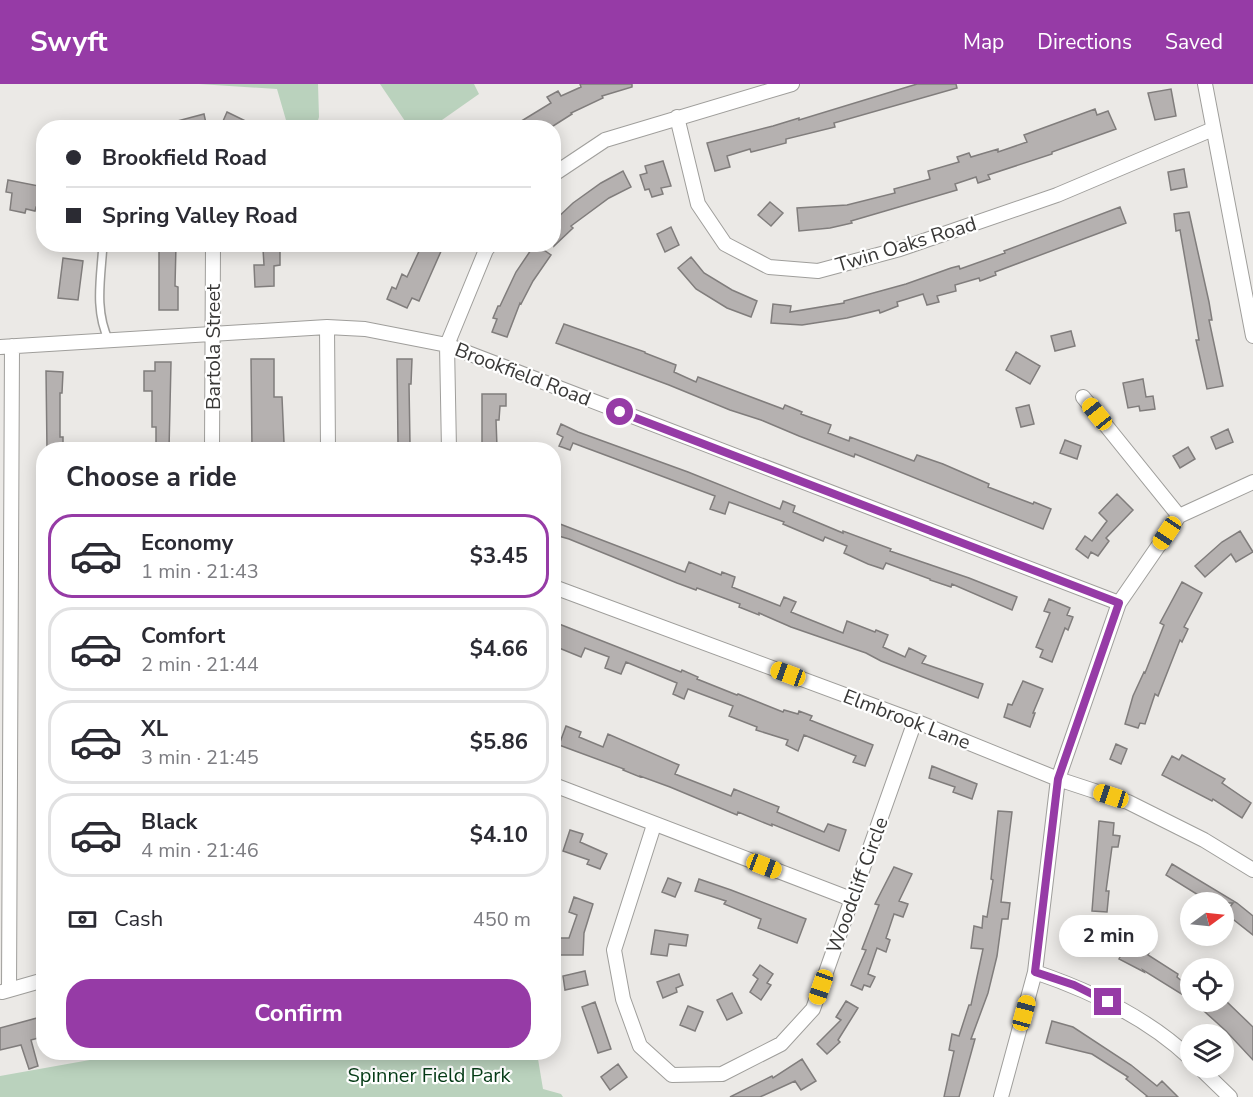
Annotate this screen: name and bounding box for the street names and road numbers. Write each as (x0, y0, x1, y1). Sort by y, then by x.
street label: Twin Oaks Road (833, 210, 980, 279)
street label: Bartola Street (200, 283, 227, 410)
street label: Brookfield Road (451, 336, 595, 413)
street label: Elmbrook Lane (839, 683, 974, 756)
street label: Woodcliff Circle (820, 813, 895, 957)

